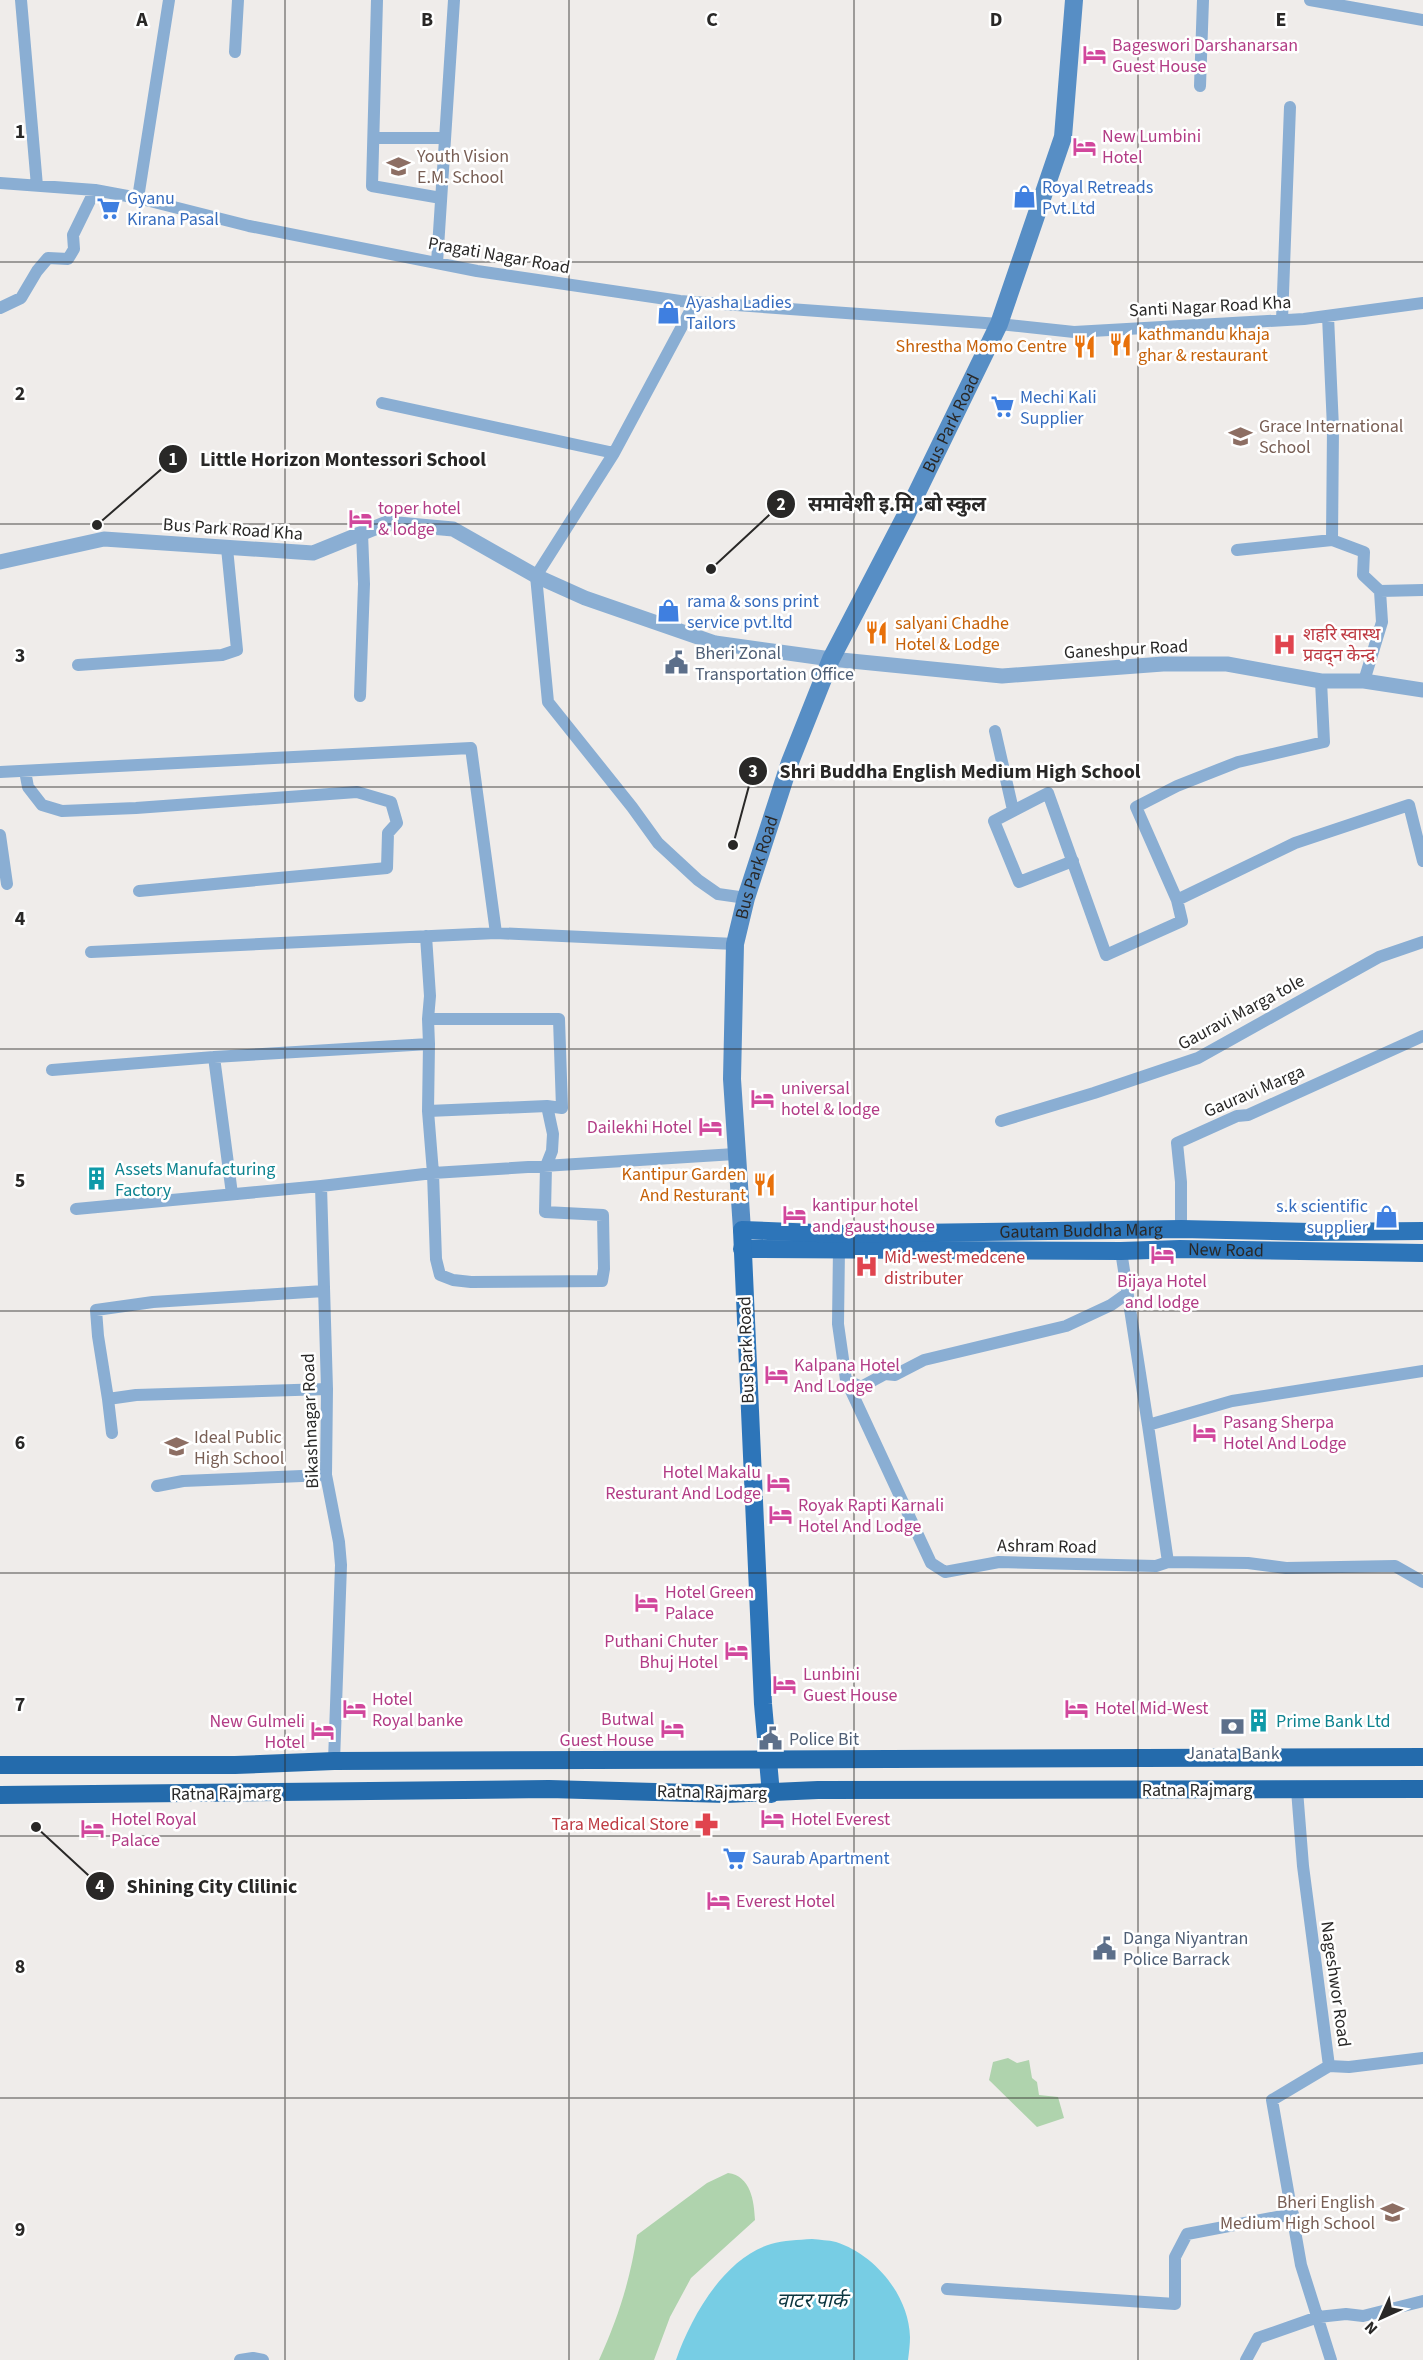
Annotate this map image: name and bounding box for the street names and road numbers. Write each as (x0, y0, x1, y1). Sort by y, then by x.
street label: Pragati Nagar Road (426, 231, 572, 280)
street label: Santi Nagar Road Kha (1128, 290, 1292, 323)
street label: Bus Park Road (916, 370, 986, 477)
street label: Bus Park Road Kha (162, 512, 304, 547)
street label: Ganeshpur Road (1063, 634, 1189, 665)
street label: Bus Park Road (729, 812, 785, 922)
street label: Gauravi Marga tole (1174, 968, 1309, 1056)
street label: Gauravi Marga (1200, 1059, 1308, 1124)
street label: Gautam Buddha Marg (999, 1217, 1163, 1245)
street label: New Road (1188, 1237, 1264, 1263)
street label: Bus Park Road (732, 1296, 761, 1404)
street label: Bikashnagar Road (296, 1353, 325, 1489)
street label: Ashram Road (997, 1533, 1097, 1560)
street label: Ratna Rajmarg (1142, 1778, 1252, 1803)
street label: Ratna Rajmarg (657, 1779, 767, 1806)
street label: Ratna Rajmarg (171, 1780, 281, 1807)
street label: Nageshwor Road (1314, 1919, 1357, 2049)

